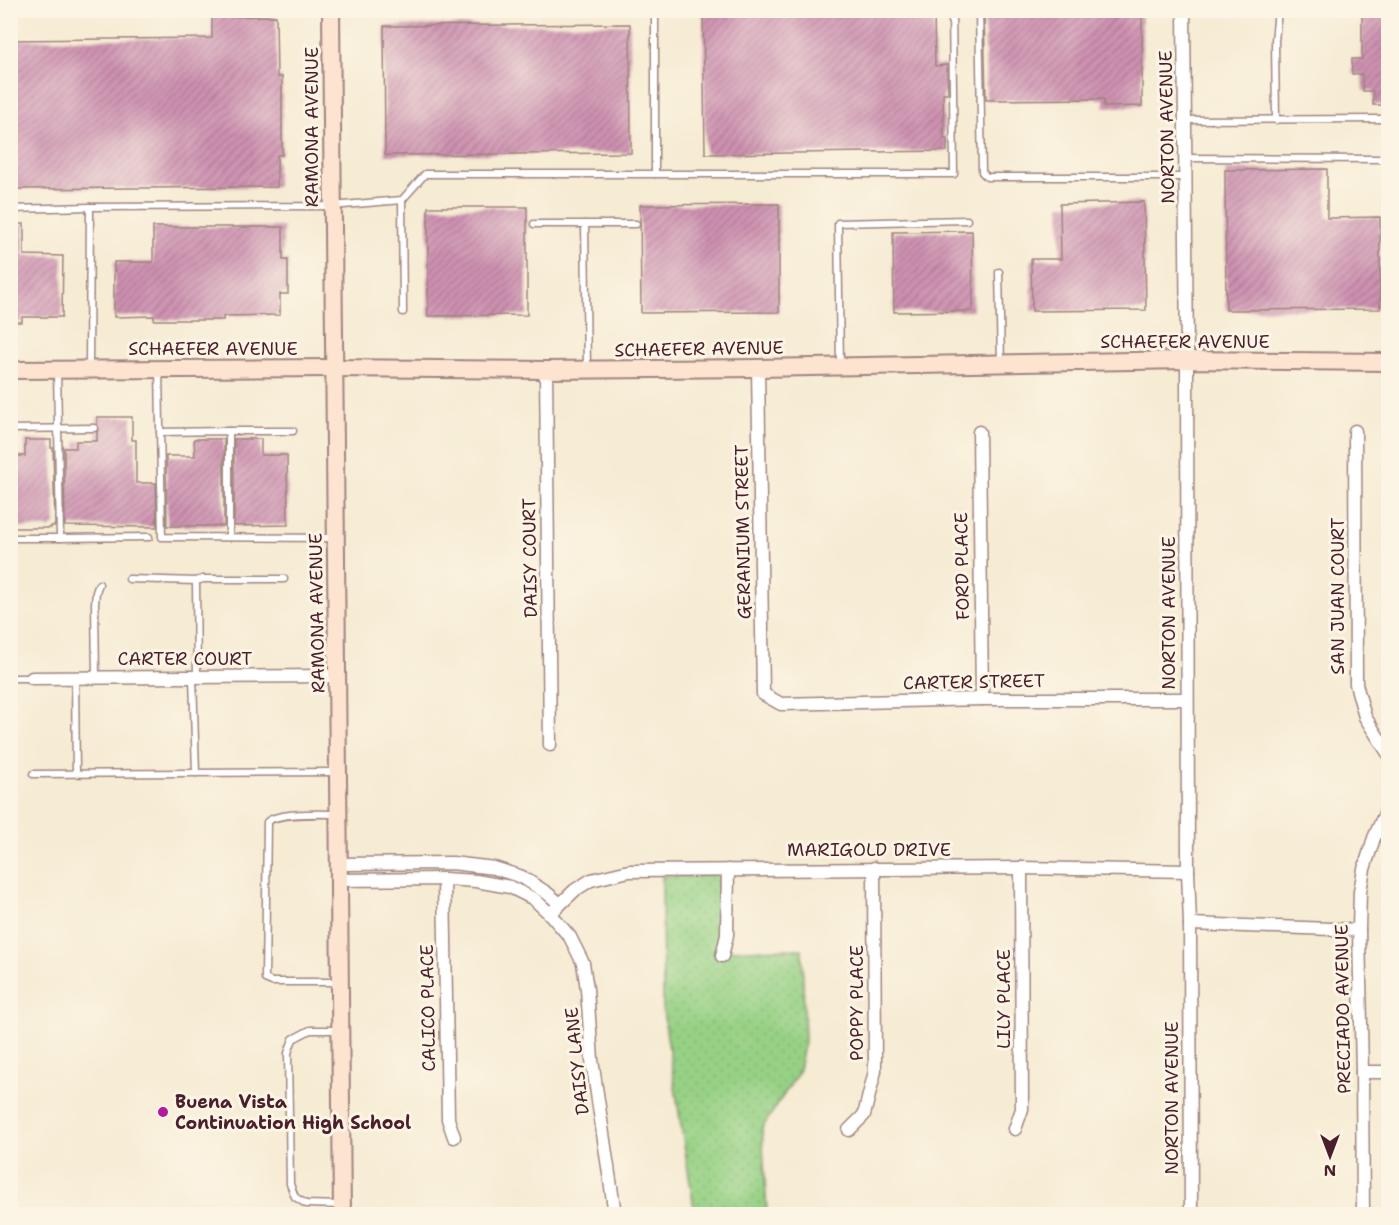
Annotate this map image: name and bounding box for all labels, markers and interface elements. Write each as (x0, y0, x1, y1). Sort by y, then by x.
street label: RAMONA AVENUE (300, 47, 324, 207)
street label: NORTON AVENUE (1154, 50, 1180, 204)
street label: SCHAEFER AVENUE (1100, 330, 1270, 354)
street label: SCHAEFER AVENUE (614, 336, 784, 362)
street label: SCHAEFER AVENUE (128, 337, 298, 361)
street label: GERANIUM STREET (729, 444, 757, 620)
street label: DAISY COURT (517, 498, 543, 618)
street label: FORD PLACE (949, 512, 975, 620)
street label: SAN JUAN COURT (1326, 517, 1350, 675)
street label: RAMONA AVENUE (304, 533, 330, 693)
street label: NORTON AVENUE (1157, 536, 1181, 690)
street label: CARTER COURT (118, 647, 252, 671)
street label: CARTER STREET (903, 669, 1045, 695)
street label: MARIGOLD DRIVE (787, 838, 951, 862)
street label: PRECIADO AVENUE (1330, 924, 1356, 1094)
street label: CALICO PLACE (415, 944, 441, 1072)
street label: POPPY PLACE (845, 945, 869, 1061)
street label: LILY PLACE (992, 949, 1016, 1049)
street label: DAISY LANE (559, 1006, 595, 1116)
street label: NORTON AVENUE (1160, 1021, 1184, 1175)
place label: Buena Vista Continuation High School (175, 1090, 411, 1135)
marker: Buena Vista Continuation High School (156, 1105, 170, 1119)
north arrow (1300, 1126, 1360, 1186)
text: N (1324, 1160, 1336, 1181)

